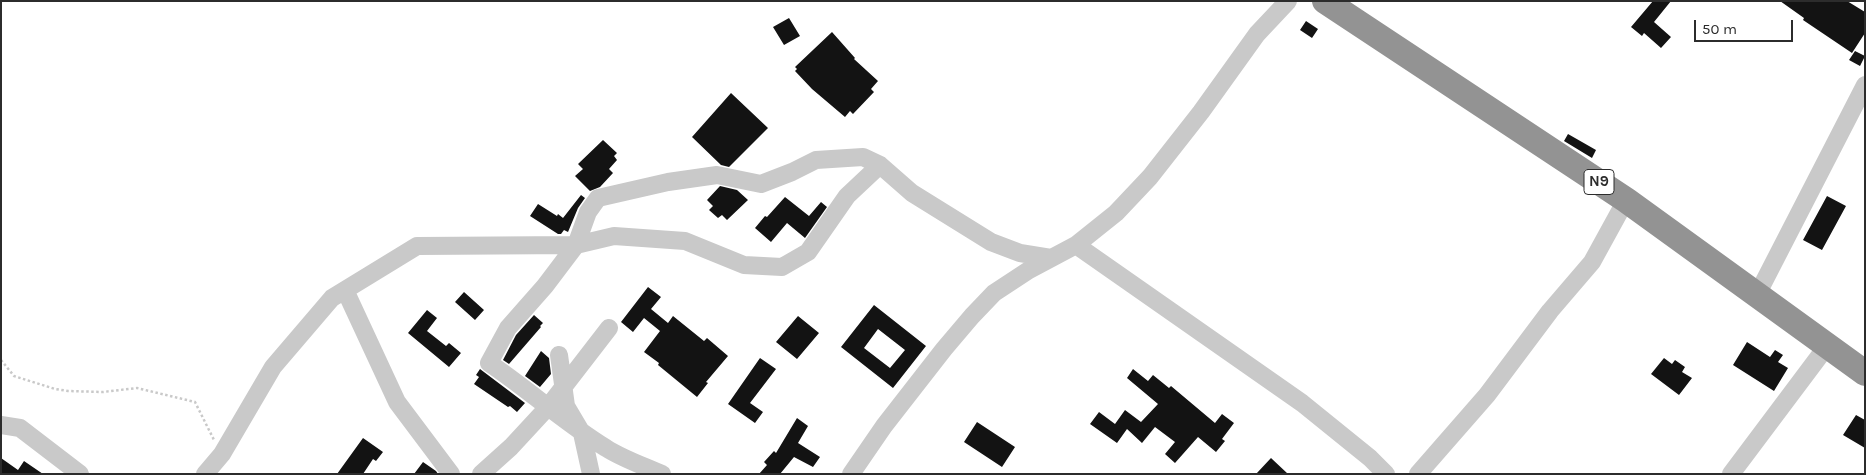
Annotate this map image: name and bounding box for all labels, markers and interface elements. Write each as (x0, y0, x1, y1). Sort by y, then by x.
scale bar (1696, 10, 1795, 42)
text: 50 m (1702, 20, 1737, 38)
road number: N9 (1584, 170, 1614, 194)

